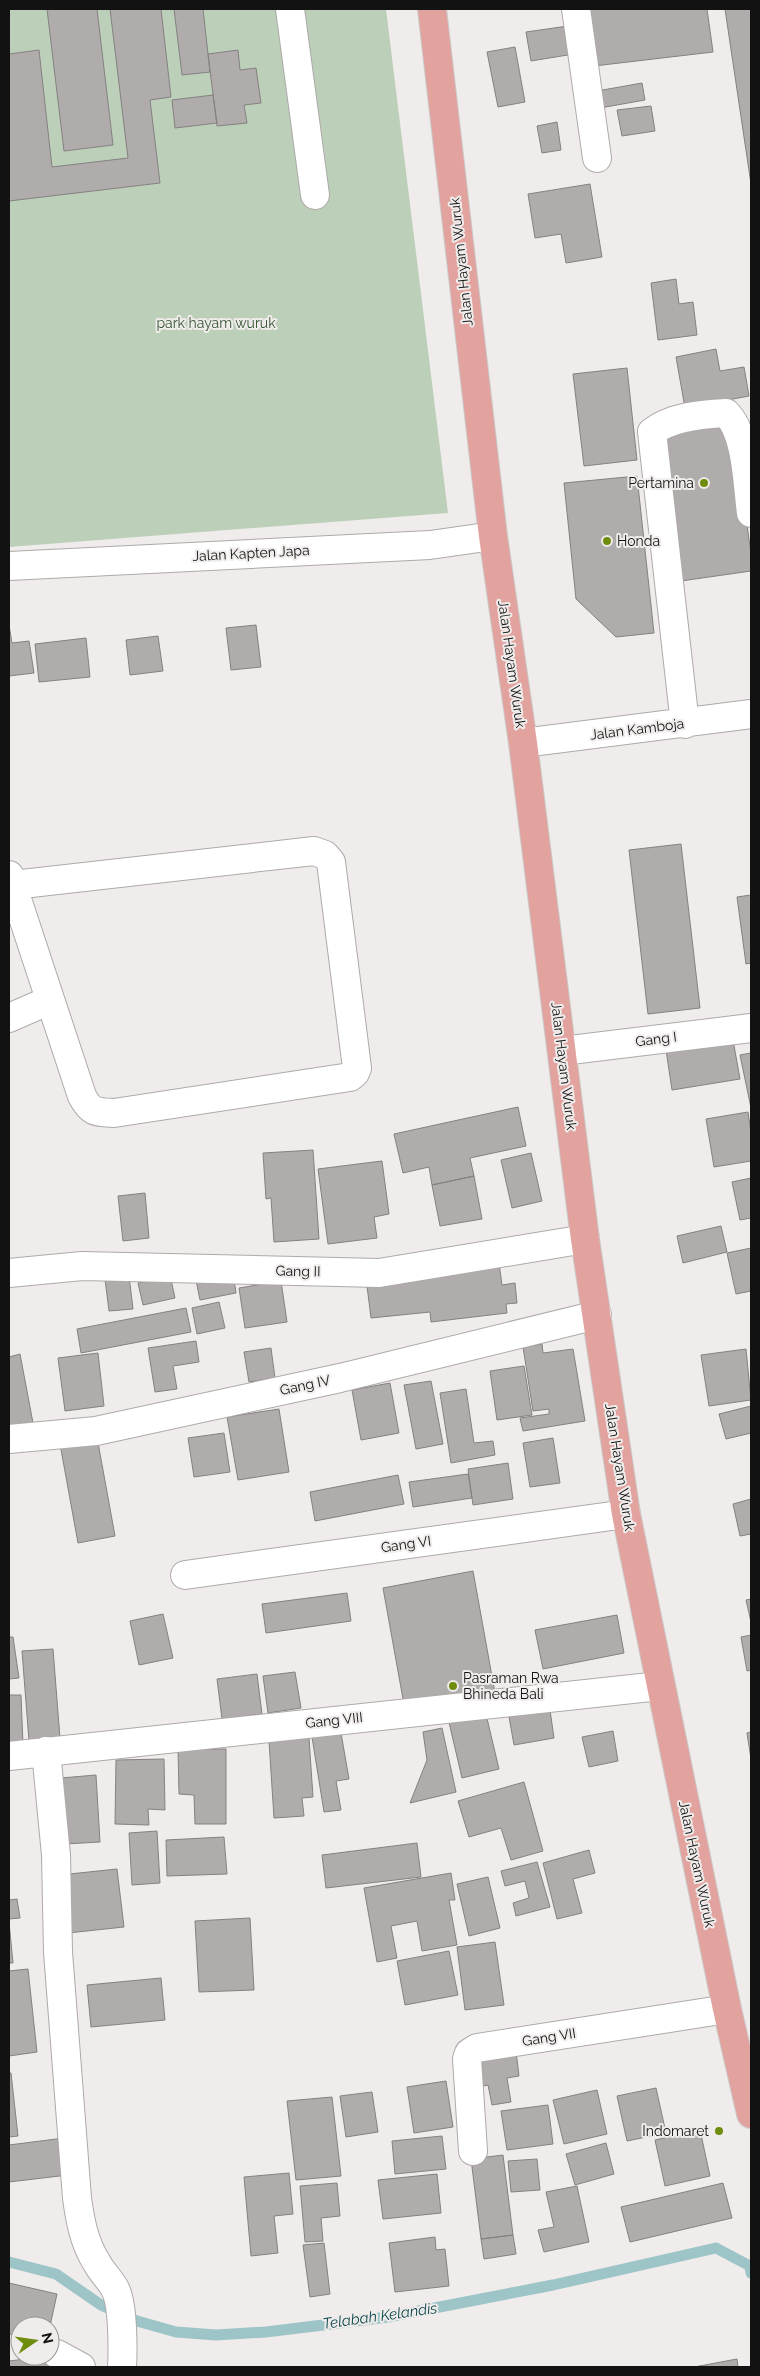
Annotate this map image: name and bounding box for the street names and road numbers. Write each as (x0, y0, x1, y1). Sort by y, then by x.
street label: Jalan Hayam Wuruk (446, 196, 476, 327)
street label: Jalan Kapten Japa (192, 542, 310, 564)
street label: Jalan Hayam Wuruk (495, 599, 529, 730)
street label: Jalan Kamboja (589, 715, 685, 743)
street label: Jalan Hayam Wuruk (548, 1001, 580, 1132)
street label: Gang I (634, 1029, 678, 1049)
street label: Gang II (275, 1263, 321, 1279)
street label: Gang IV (278, 1372, 332, 1398)
street label: Jalan Hayam Wuruk (602, 1402, 638, 1533)
street label: Gang VI (380, 1533, 432, 1555)
street label: Gang VIII (305, 1709, 363, 1731)
street label: Jalan Hayam Wuruk (676, 1799, 718, 1929)
street label: Gang VII (521, 2025, 577, 2049)

